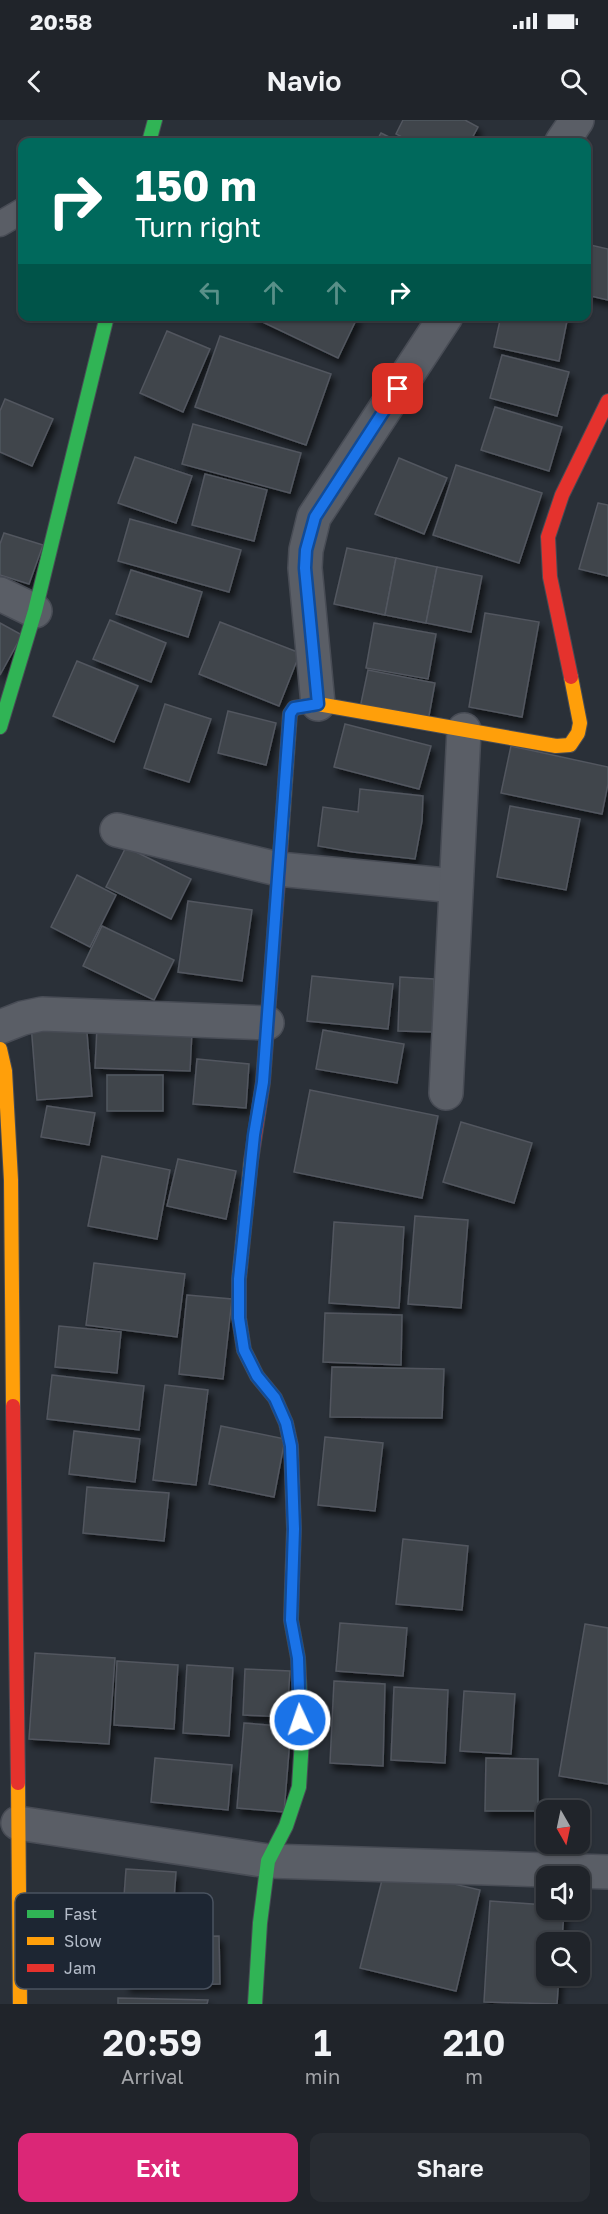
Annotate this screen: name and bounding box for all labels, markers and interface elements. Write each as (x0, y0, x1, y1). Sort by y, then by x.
text: 20:58 (30, 8, 92, 35)
icon: back (18, 65, 51, 98)
text: Navio (267, 65, 341, 97)
icon: search (557, 65, 590, 98)
text: 150 m (135, 160, 257, 210)
icon: right (36, 162, 114, 240)
text: Turn right (135, 211, 261, 243)
icon: left (194, 276, 227, 309)
icon: ahead (257, 276, 290, 309)
icon: ahead (320, 276, 353, 309)
icon: right (383, 276, 416, 309)
pin (372, 363, 423, 414)
icon: arrive (381, 372, 414, 405)
position arrow (268, 1688, 332, 1752)
north arrow (536, 1800, 590, 1854)
map controls (536, 1800, 590, 1986)
button: sound (536, 1866, 590, 1920)
legend (15, 1893, 213, 1989)
text: Fast (64, 1904, 97, 1924)
text: Slow (64, 1931, 102, 1951)
button: search (536, 1932, 590, 1986)
text: Jam (64, 1958, 96, 1978)
text: 20:59 (103, 2021, 202, 2064)
text: 1 (313, 2021, 332, 2064)
text: 210 (443, 2021, 505, 2064)
text: Arrival (121, 2064, 184, 2088)
text: min (305, 2064, 340, 2088)
text: m (465, 2064, 483, 2088)
button: Exit (18, 2133, 298, 2202)
button: Share (310, 2133, 590, 2202)

